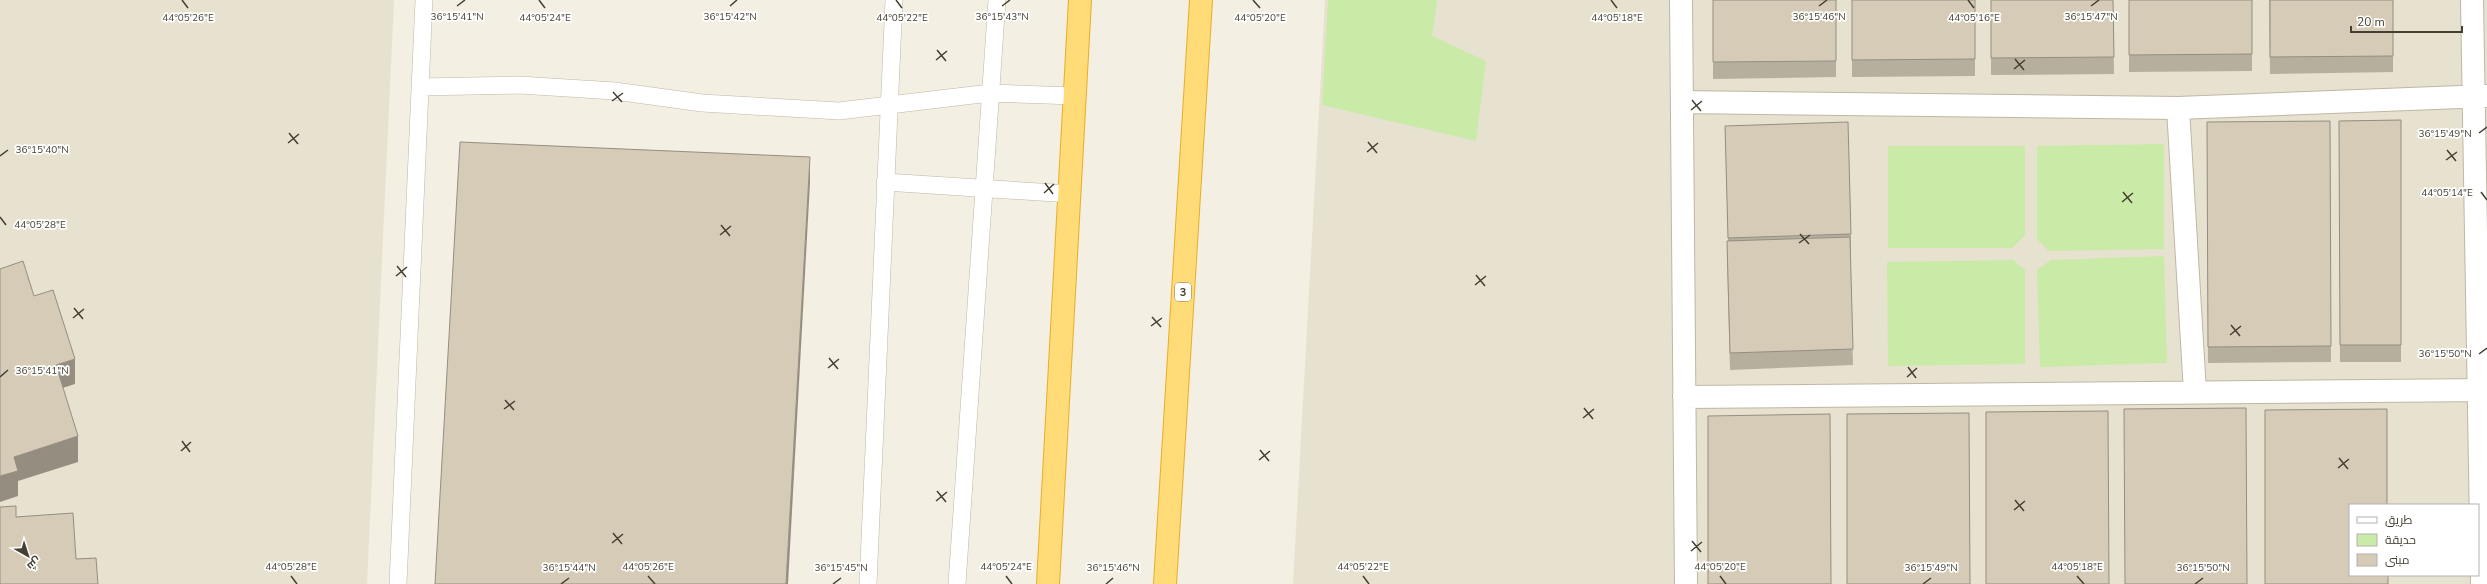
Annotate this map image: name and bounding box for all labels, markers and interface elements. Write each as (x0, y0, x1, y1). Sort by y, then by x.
scale bar (2351, 8, 2462, 34)
text: 36°15'41"N (430, 10, 484, 24)
text: 36°15'42"N (703, 10, 757, 24)
text: 36°15'43"N (975, 10, 1029, 24)
text: 36°15'46"N (1792, 10, 1846, 24)
text: 36°15'47"N (2064, 10, 2118, 24)
text: 44°05'26"E (162, 11, 214, 25)
text: 44°05'24"E (519, 11, 571, 25)
text: 44°05'22"E (876, 11, 928, 25)
text: 44°05'20"E (1234, 11, 1286, 25)
text: 44°05'18"E (1591, 11, 1643, 25)
text: 44°05'16"E (1948, 11, 2000, 25)
text: 20 m (2357, 14, 2385, 30)
text: 36°15'49"N (2418, 127, 2472, 141)
text: 36°15'40"N (15, 143, 69, 157)
text: 44°05'14"E (2421, 186, 2473, 200)
text: 44°05'28"E (14, 218, 66, 232)
road number: 3 (1175, 283, 1191, 301)
text: 36°15'50"N (2418, 347, 2472, 361)
text: 36°15'41"N (15, 364, 69, 378)
legend (2349, 504, 2479, 576)
text: طريق (2385, 512, 2413, 528)
text: حديقة (2385, 532, 2416, 548)
north arrow (8, 536, 48, 576)
text: مبنى (2385, 552, 2410, 568)
text: ش (24, 553, 44, 574)
text: 44°05'28"E (265, 560, 317, 574)
text: 44°05'26"E (622, 560, 674, 574)
text: 44°05'24"E (980, 560, 1032, 574)
text: 44°05'22"E (1337, 560, 1389, 574)
text: 44°05'20"E (1694, 560, 1746, 574)
text: 44°05'18"E (2051, 560, 2103, 574)
text: 36°15'44"N (542, 561, 596, 575)
text: 36°15'45"N (814, 561, 868, 575)
text: 36°15'46"N (1086, 561, 1140, 575)
text: 36°15'49"N (1904, 561, 1958, 575)
text: 36°15'50"N (2176, 561, 2230, 575)

